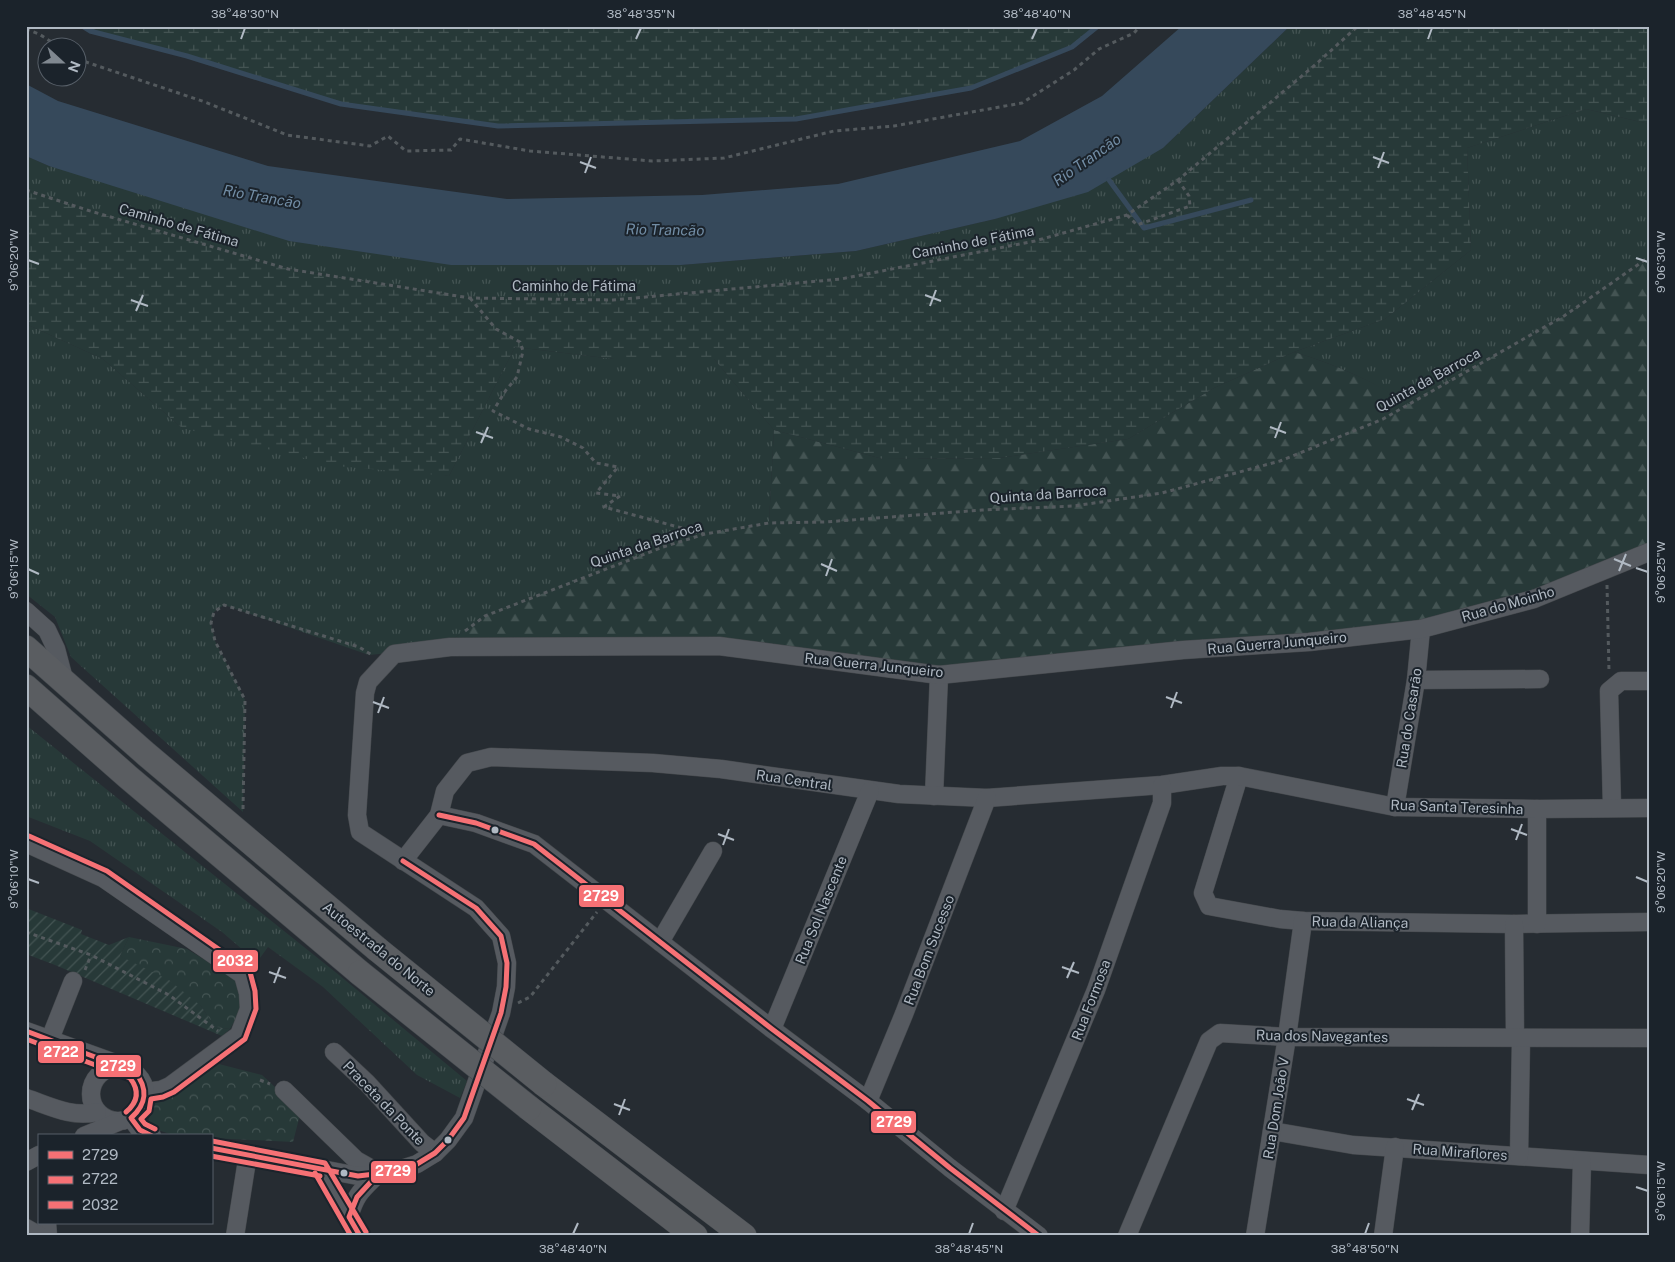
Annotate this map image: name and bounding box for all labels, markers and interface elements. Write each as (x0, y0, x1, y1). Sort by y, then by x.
text: 38°48'30"N (211, 7, 279, 21)
text: 38°48'35"N (607, 7, 675, 21)
text: 38°48'40"N (1003, 7, 1071, 21)
text: 38°48'45"N (1398, 7, 1466, 21)
north arrow (38, 38, 88, 88)
text: N (65, 59, 84, 75)
water label: Rio Trancão (1050, 130, 1124, 189)
water label: Rio Trancão (222, 181, 302, 212)
street label: Caminho de Fátima (117, 200, 241, 250)
water label: Rio Trancão (625, 220, 705, 239)
street label: Caminho de Fátima (911, 222, 1035, 262)
text: 9°06'20"W (7, 229, 21, 291)
text: 9°06'30"W (1654, 230, 1668, 293)
street label: Caminho de Fátima (512, 278, 636, 294)
street label: Quinta da Barroca (1373, 345, 1483, 415)
street label: Quinta da Barroca (989, 482, 1107, 506)
street label: Quinta da Barroca (588, 517, 704, 571)
text: 9°06'15"W (7, 539, 21, 599)
text: 9°06'25"W (1654, 540, 1668, 603)
street label: Rua do Moinho (1460, 583, 1556, 625)
street label: Rua Guerra Junqueiro (1207, 629, 1347, 657)
street label: Rua Guerra Junqueiro (804, 650, 944, 680)
street label: Rua do Casarão (1393, 667, 1425, 769)
street label: Rua Central (755, 767, 833, 793)
street label: Rua Santa Teresinha (1390, 797, 1524, 817)
unlabelled marker (490, 825, 500, 835)
text: 9°06'10"W (7, 849, 21, 909)
text: 9°06'20"W (1654, 851, 1668, 913)
street label: Rua Sol Nascente (792, 853, 850, 966)
line badge: 2729 (578, 884, 625, 908)
text: 2729 (583, 888, 619, 904)
street label: Rua Bom Sucesso (901, 893, 957, 1007)
street label: Autoestrada do Norte (320, 899, 439, 999)
street label: Rua da Aliança (1312, 913, 1408, 931)
line badge: 2032 (212, 949, 259, 973)
text: 2032 (217, 953, 253, 969)
street label: Rua Formosa (1068, 957, 1114, 1043)
street label: Rua dos Navegantes (1256, 1027, 1388, 1045)
line badge: 2722 (37, 1040, 85, 1064)
text: 2722 (43, 1044, 79, 1060)
line badge: 2729 (95, 1054, 142, 1078)
street label: Rua Dom João V (1260, 1055, 1292, 1160)
text: 2729 (100, 1058, 136, 1074)
street label: Praceta da Ponte (340, 1058, 428, 1148)
line badge: 2729 (870, 1110, 917, 1134)
text: 2729 (876, 1114, 912, 1130)
legend (38, 1134, 212, 1224)
unlabelled marker (443, 1135, 453, 1145)
street label: Rua Miraflores (1412, 1141, 1508, 1163)
text: 2729 (82, 1146, 118, 1163)
line badge: 2729 (370, 1160, 417, 1184)
text: 9°06'15"W (1654, 1161, 1668, 1221)
text: 2729 (375, 1163, 411, 1179)
unlabelled marker (339, 1168, 349, 1178)
text: 2722 (82, 1170, 118, 1187)
text: 2032 (82, 1196, 118, 1213)
text: 38°48'40"N (539, 1242, 607, 1256)
text: 38°48'45"N (935, 1242, 1003, 1256)
text: 38°48'50"N (1331, 1242, 1399, 1256)

